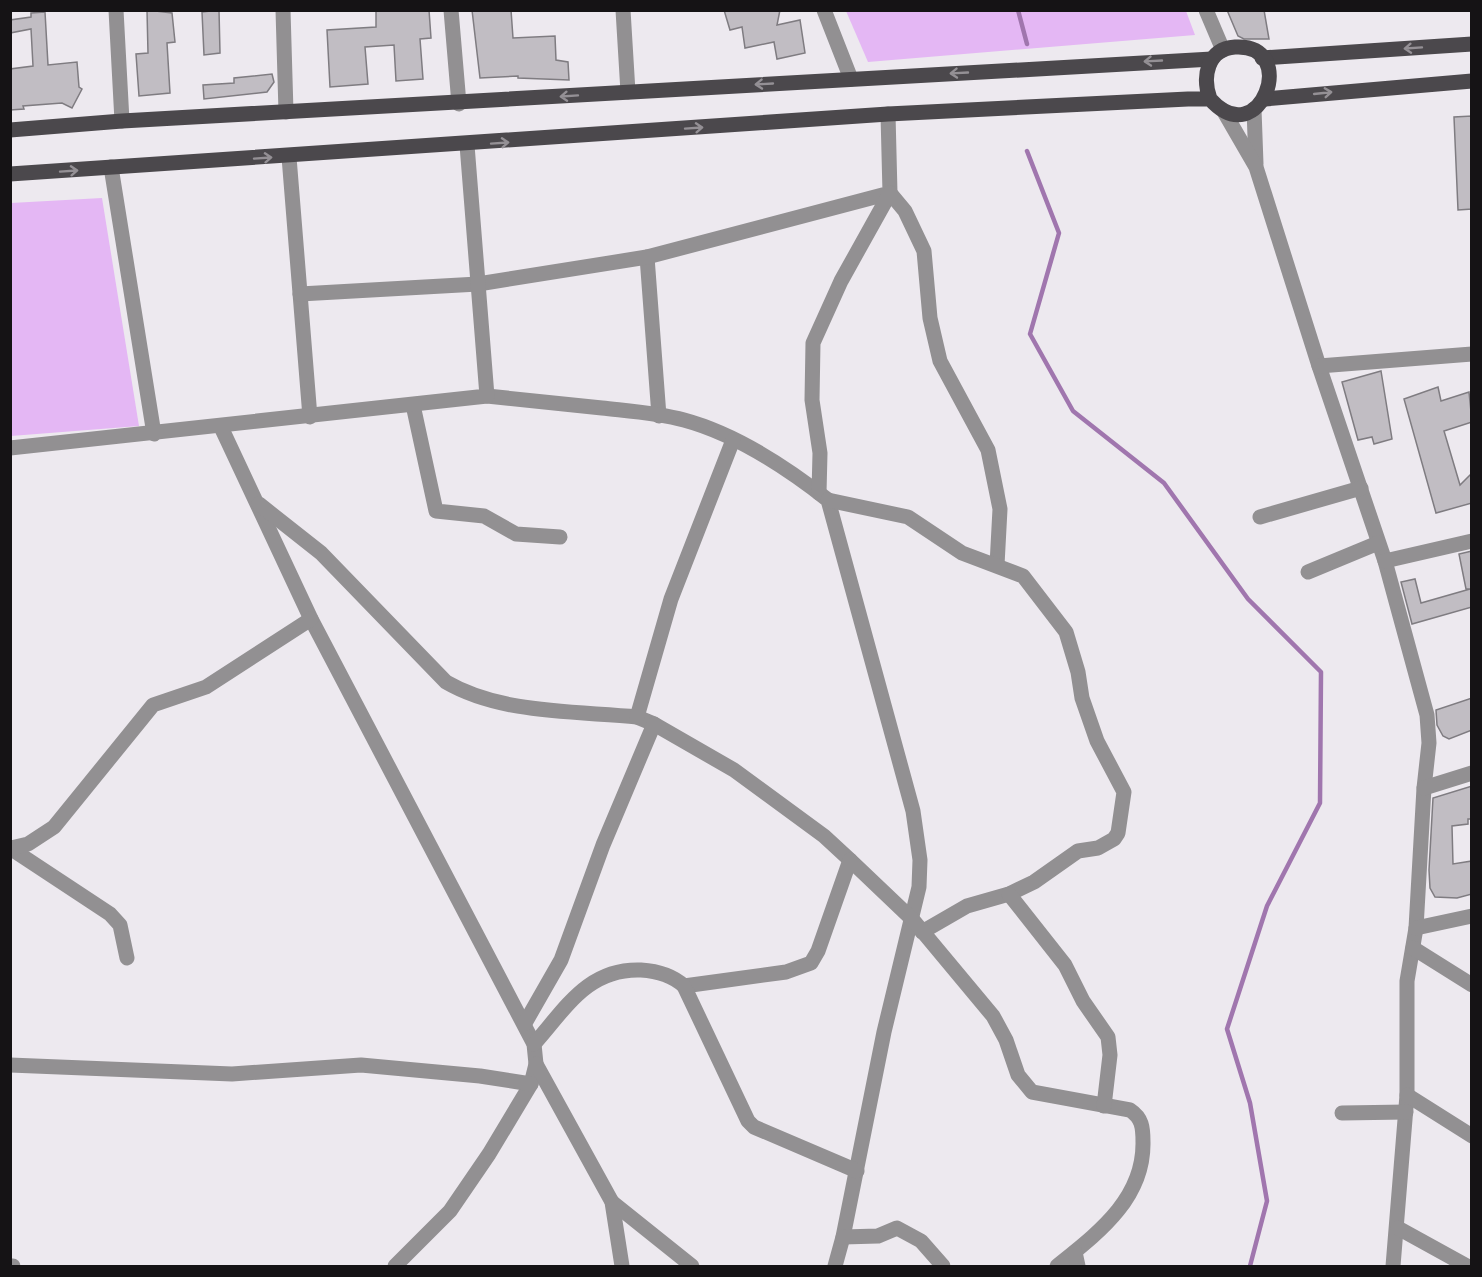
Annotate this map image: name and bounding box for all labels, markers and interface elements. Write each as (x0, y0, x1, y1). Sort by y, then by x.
one-way arrow (1404, 42, 1424, 53)
one-way arrow (1144, 56, 1164, 67)
one-way arrow (949, 67, 969, 78)
one-way arrow (754, 79, 774, 90)
one-way arrow (1312, 87, 1332, 98)
one-way arrow (560, 91, 580, 102)
one-way arrow (684, 123, 704, 134)
one-way arrow (489, 137, 509, 148)
one-way arrow (253, 152, 273, 163)
one-way arrow (58, 165, 78, 176)

